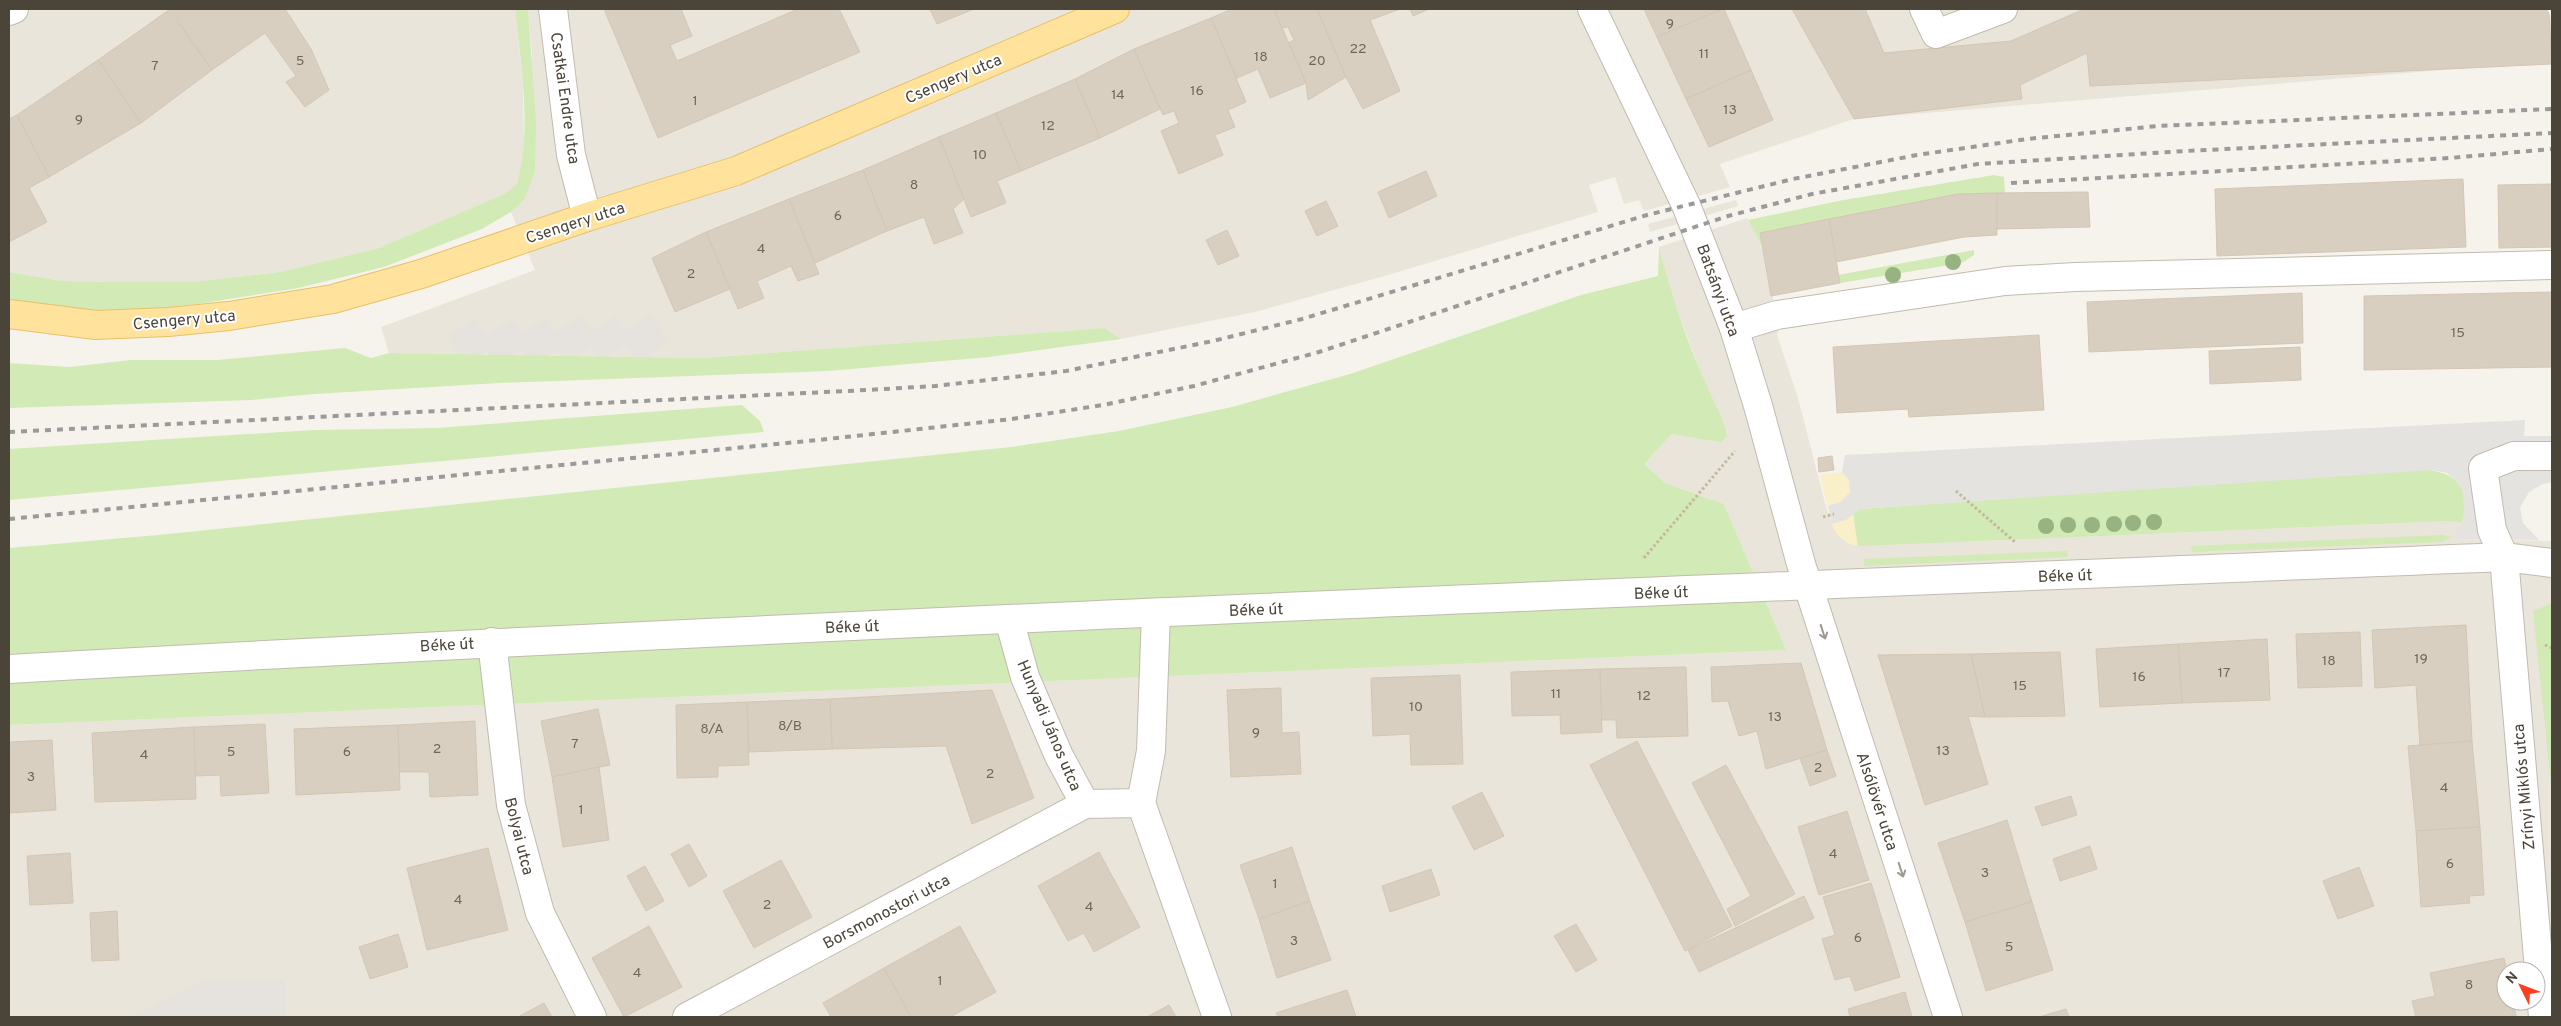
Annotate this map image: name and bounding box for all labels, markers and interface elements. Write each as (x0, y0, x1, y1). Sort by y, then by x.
house number: 9 (1666, 16, 1674, 33)
street label: Csatkai Endre utca (545, 31, 583, 165)
house number: 22 (1349, 41, 1367, 58)
house number: 11 (1699, 46, 1709, 63)
house number: 18 (1254, 49, 1268, 66)
street label: Csengery utca (902, 51, 1005, 109)
house number: 5 (296, 53, 304, 70)
house number: 20 (1308, 53, 1326, 70)
house number: 7 (151, 58, 159, 75)
house number: 16 (1190, 83, 1204, 100)
house number: 14 (1111, 87, 1125, 104)
house number: 1 (692, 93, 698, 110)
house number: 13 (1723, 102, 1737, 119)
house number: 9 (75, 112, 83, 129)
house number: 12 (1041, 118, 1055, 135)
house number: 10 (973, 147, 987, 164)
house number: 8 (910, 177, 918, 194)
street label: Csengery utca (524, 198, 628, 249)
house number: 6 (834, 208, 842, 225)
house number: 4 (757, 241, 765, 258)
street label: Batsányi utca (1691, 242, 1743, 340)
house number: 2 (687, 266, 695, 283)
street label: Csengery utca (132, 307, 236, 335)
house number: 15 (2451, 325, 2465, 342)
street label: Béke út (2037, 566, 2093, 588)
street label: Béke út (1633, 583, 1689, 605)
street label: Béke út (1228, 600, 1284, 622)
street label: Béke út (824, 617, 880, 639)
one-way arrow (1819, 624, 1829, 640)
street label: Béke út (419, 635, 475, 657)
house number: 19 (2414, 651, 2428, 668)
house number: 18 (2322, 653, 2336, 670)
street label: Hunyadi János utca (1012, 657, 1085, 794)
house number: 17 (2218, 665, 2230, 682)
house number: 16 (2132, 669, 2146, 686)
house number: 15 (2013, 678, 2027, 695)
house number: 11 (1551, 686, 1561, 703)
house number: 12 (1637, 688, 1651, 705)
house number: 10 (1409, 699, 1423, 716)
house number: 13 (1768, 709, 1782, 726)
house number: 8/B (778, 718, 802, 735)
house number: 8/A (700, 721, 724, 738)
street label: Zrínyi Miklós utca (2509, 723, 2540, 851)
house number: 9 (1252, 725, 1260, 742)
house number: 7 (571, 736, 579, 753)
house number: 2 (433, 741, 441, 758)
house number: 13 (1936, 743, 1950, 760)
house number: 5 (227, 744, 235, 761)
house number: 6 (343, 744, 351, 761)
house number: 4 (140, 747, 148, 764)
street label: Alsólövér utca (1851, 750, 1901, 853)
house number: 2 (1814, 760, 1822, 777)
house number: 2 (986, 766, 994, 783)
house number: 3 (27, 769, 35, 786)
house number: 4 (2440, 780, 2448, 797)
street label: Bolyai utca (499, 796, 537, 877)
house number: 1 (578, 802, 584, 819)
house number: 4 (1829, 846, 1837, 863)
house number: 6 (2446, 856, 2454, 873)
one-way arrow (1896, 861, 1906, 877)
house number: 3 (1981, 865, 1989, 882)
street label: Borsmonostori utca (820, 871, 954, 955)
house number: 1 (1272, 876, 1278, 893)
house number: 4 (454, 892, 462, 909)
house number: 2 (763, 897, 771, 914)
house number: 4 (1085, 899, 1093, 916)
house number: 6 (1854, 930, 1862, 947)
house number: 3 (1290, 933, 1298, 950)
house number: 5 (2005, 939, 2013, 956)
north arrow (2496, 961, 2546, 1011)
house number: 4 (633, 965, 641, 982)
text: N (2503, 969, 2522, 988)
house number: 1 (937, 973, 943, 990)
house number: 8 (2465, 977, 2473, 994)

